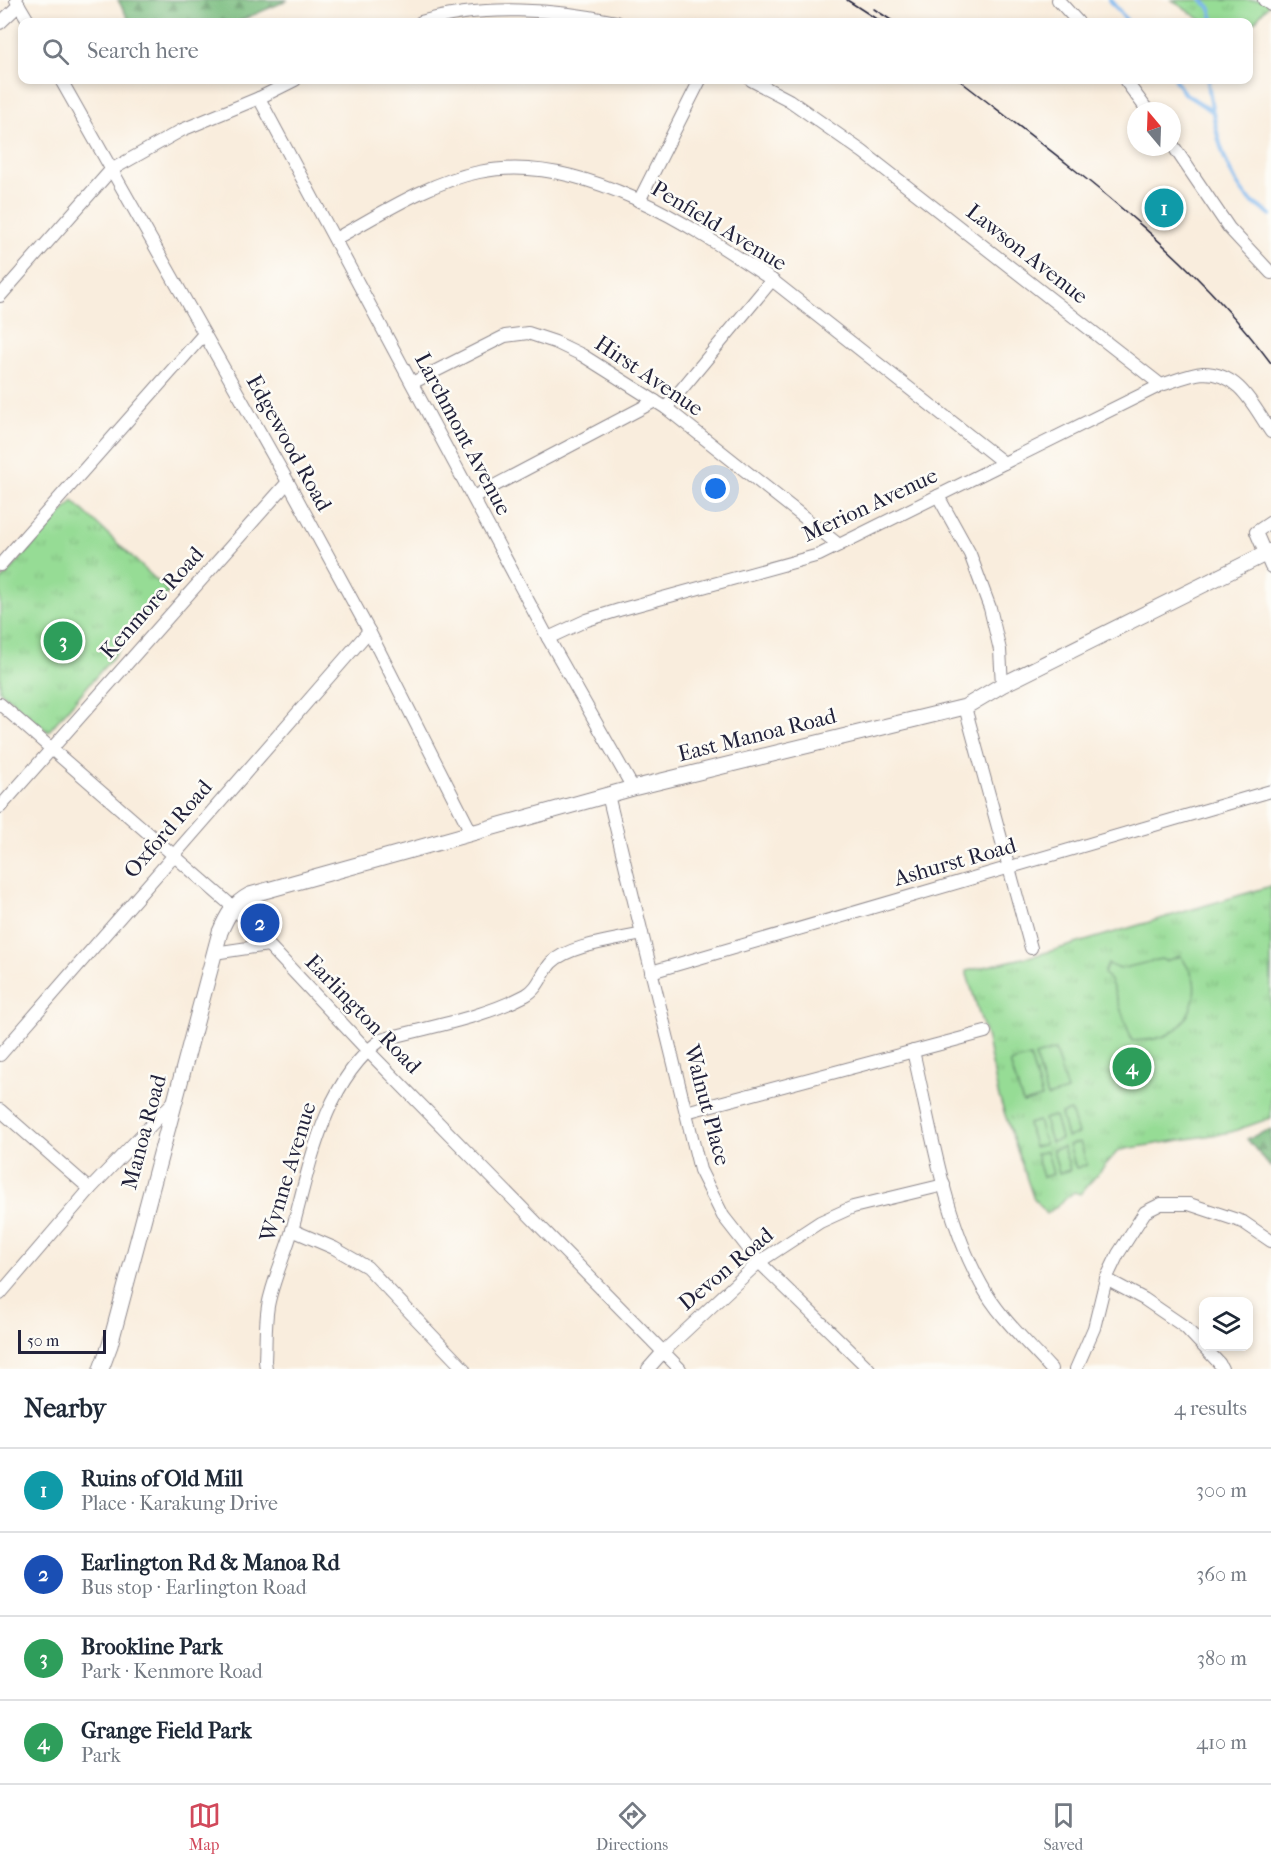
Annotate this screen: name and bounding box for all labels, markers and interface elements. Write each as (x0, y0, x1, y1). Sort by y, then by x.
search box (18, 18, 1253, 84)
icon: search (39, 35, 72, 68)
text: Search here (87, 38, 199, 64)
north arrow (1127, 102, 1181, 156)
street label: Penfield Avenue (647, 175, 791, 277)
pin: 1 (1144, 186, 1184, 230)
street label: Lawson Avenue (961, 198, 1093, 310)
street label: Hirst Avenue (590, 330, 708, 422)
street label: Larchmont Avenue (409, 348, 517, 520)
street label: Edgewood Road (241, 370, 338, 517)
street label: Merion Avenue (798, 462, 942, 548)
your location (701, 474, 730, 503)
street label: Kenmore Road (95, 541, 210, 665)
pin: 3 (44, 618, 82, 664)
street label: East Manoa Road (675, 703, 840, 767)
street label: Oxford Road (118, 774, 218, 883)
street label: Ashurst Road (890, 832, 1020, 892)
pin: 2 (240, 900, 280, 946)
street label: Earlington Road (300, 949, 427, 1080)
street label: Walnut Place (678, 1041, 736, 1168)
pin: 4 (1112, 1044, 1152, 1090)
street label: Manoa Road (116, 1071, 172, 1192)
street label: Wynne Avenue (254, 1099, 322, 1246)
street label: Devon Road (673, 1221, 779, 1316)
map controls (1199, 1297, 1253, 1351)
button: layers (1199, 1297, 1253, 1351)
scale bar (18, 1327, 106, 1354)
text: 50 m (27, 1331, 59, 1350)
text: Nearby (24, 1393, 106, 1424)
text: 4 results (1174, 1397, 1247, 1420)
text: Ruins of Old Mill (81, 1466, 243, 1492)
text: 1 (40, 1479, 47, 1502)
text: 300 m (1196, 1479, 1247, 1502)
text: Place · Karakung Drive (81, 1492, 278, 1515)
text: Earlington Rd & Manoa Rd (81, 1550, 340, 1576)
text: 2 (38, 1563, 49, 1586)
text: 360 m (1196, 1563, 1247, 1586)
text: Bus stop · Earlington Road (81, 1576, 307, 1599)
text: Brookline Park (81, 1634, 223, 1660)
text: 3 (39, 1647, 48, 1670)
text: 380 m (1197, 1647, 1247, 1670)
text: Park · Kenmore Road (81, 1660, 263, 1683)
text: Grange Field Park (81, 1718, 252, 1744)
text: 4 (38, 1731, 49, 1754)
text: 410 m (1196, 1731, 1247, 1754)
text: Park (81, 1744, 121, 1767)
tab: Map (188, 1799, 221, 1854)
tab: Directions (596, 1799, 668, 1854)
tab: Saved (1044, 1799, 1083, 1854)

